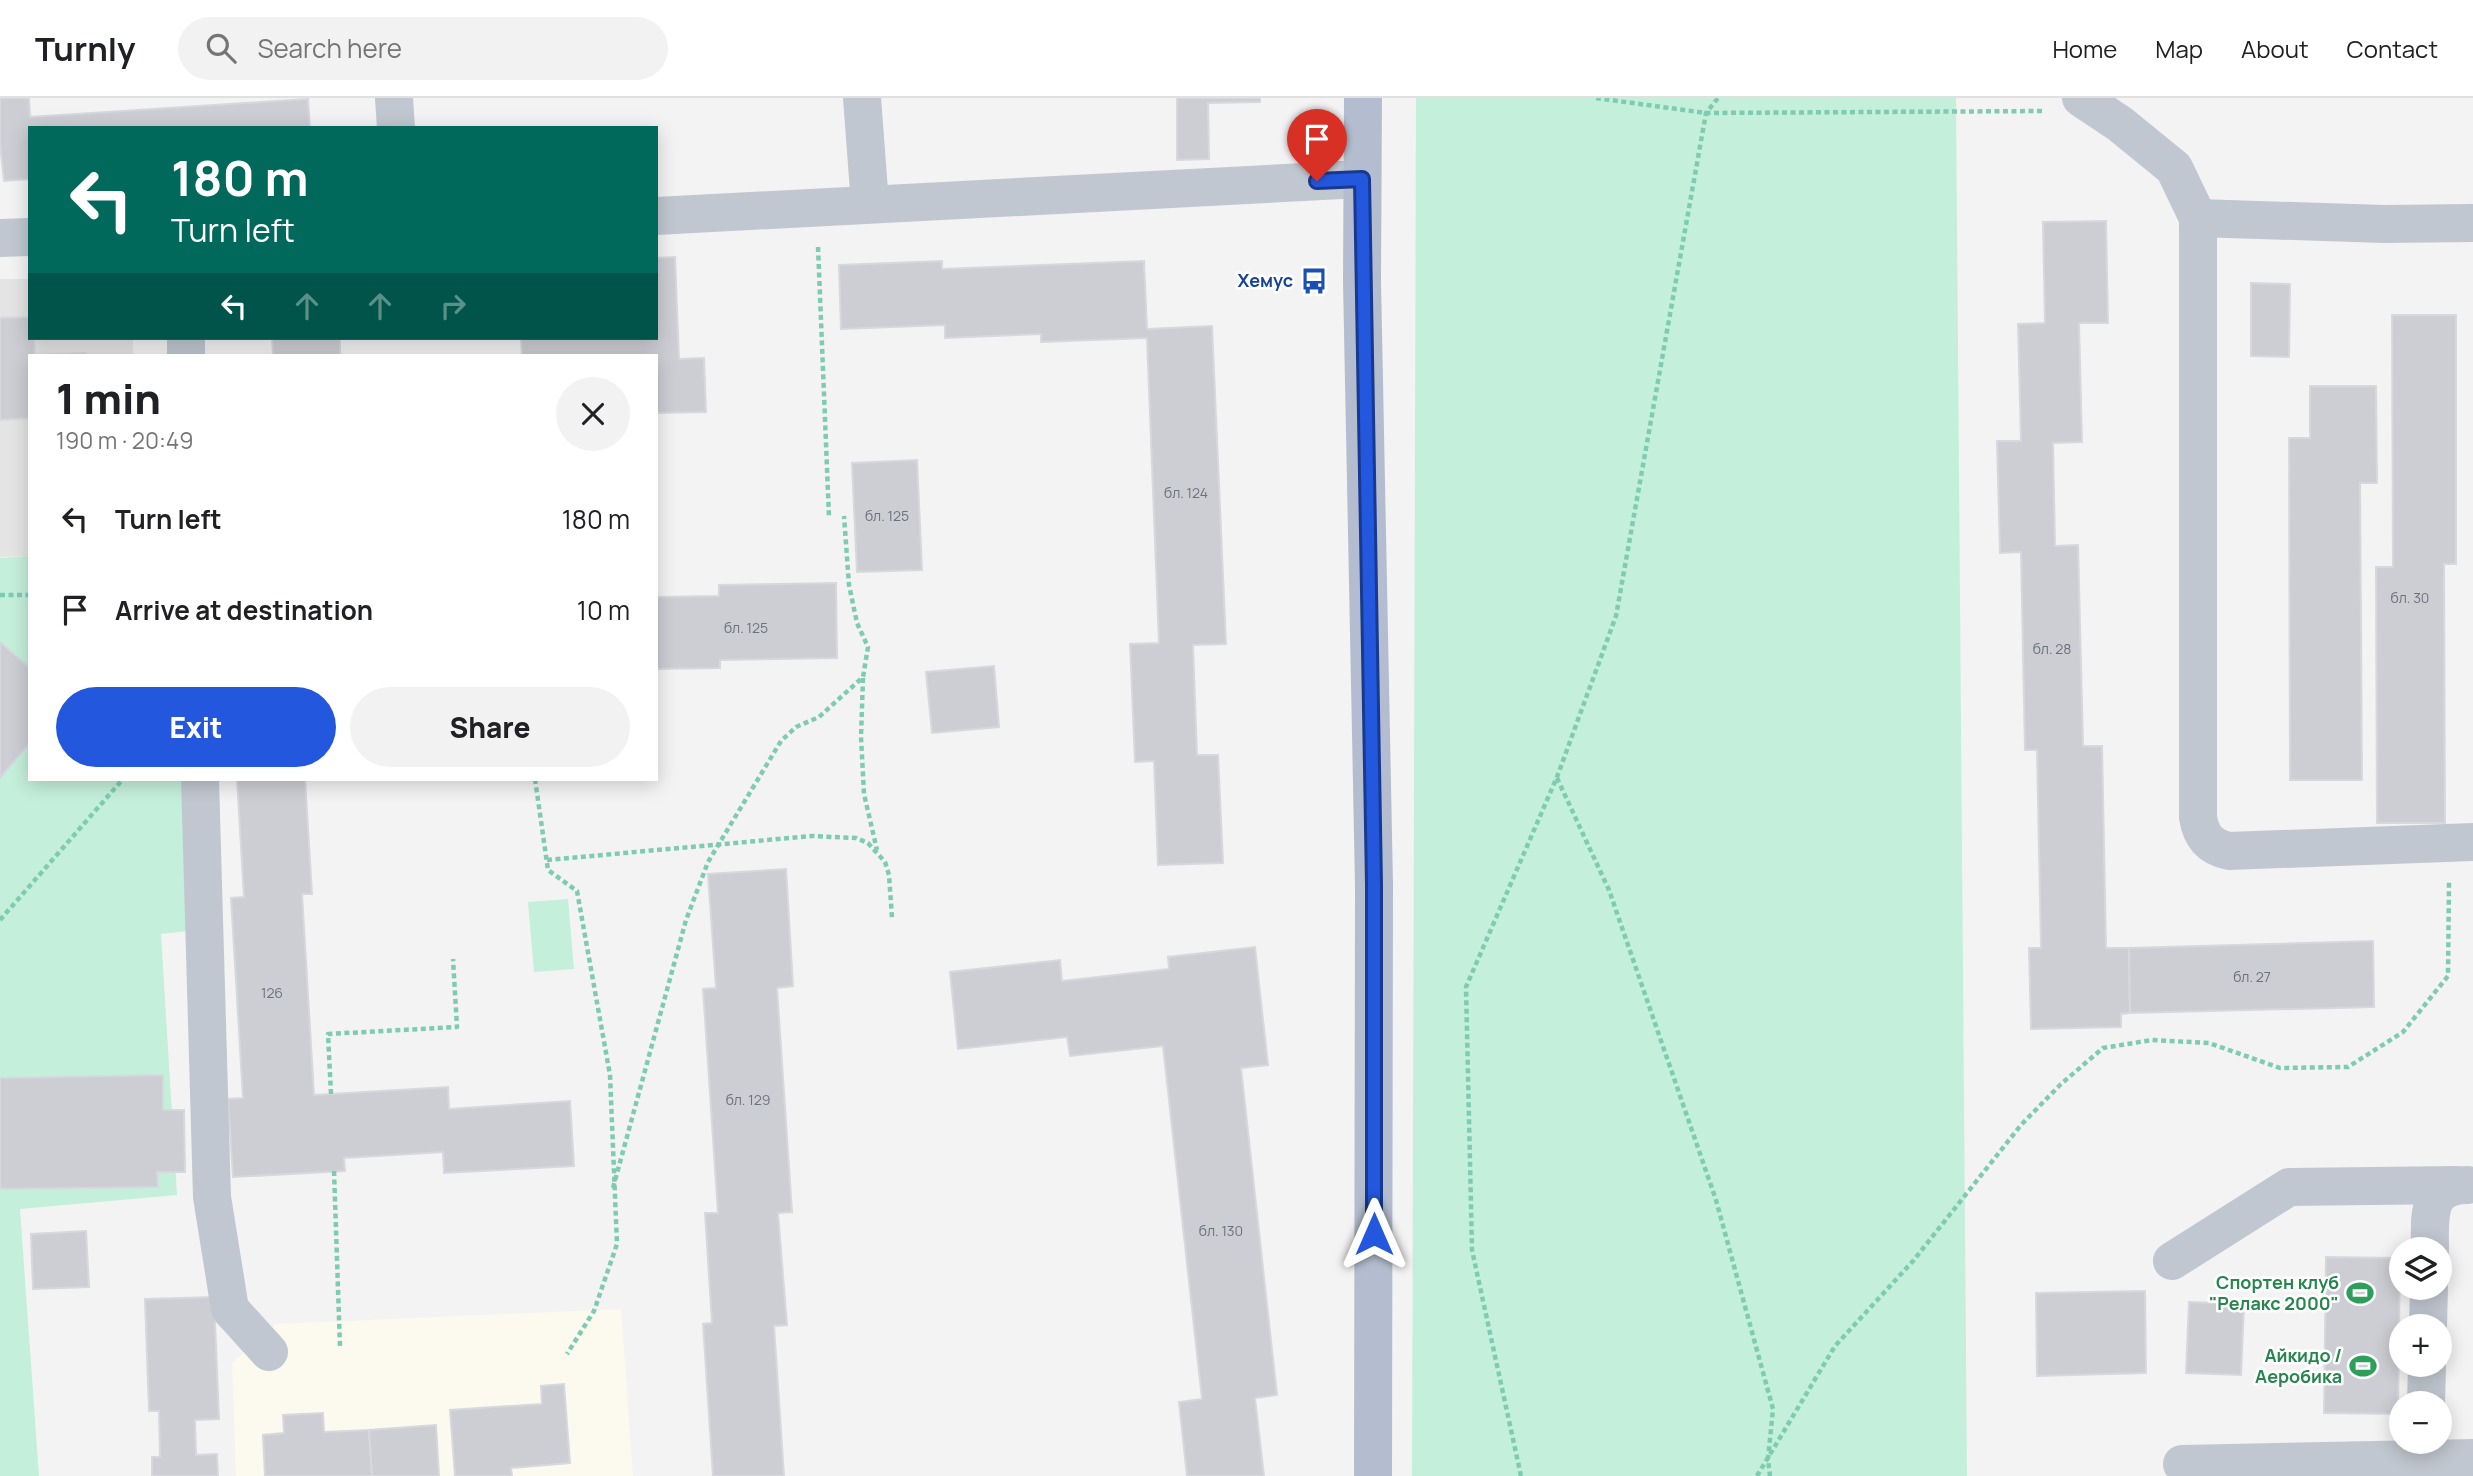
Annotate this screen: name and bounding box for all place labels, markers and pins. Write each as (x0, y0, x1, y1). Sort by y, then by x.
pin (1287, 109, 1347, 181)
bus stop icon: Хемус (1299, 266, 1329, 296)
place label: Хемус (1238, 268, 1293, 292)
place label: Спортен клуб "Релакс 2000" (2209, 1270, 2339, 1315)
sports icon: Спортен клуб "Релакс 2000" (2345, 1278, 2375, 1308)
place label: Айкидо / Аеробика (2255, 1343, 2342, 1388)
sports icon: Айкидо / Аеробика (2348, 1351, 2378, 1381)

